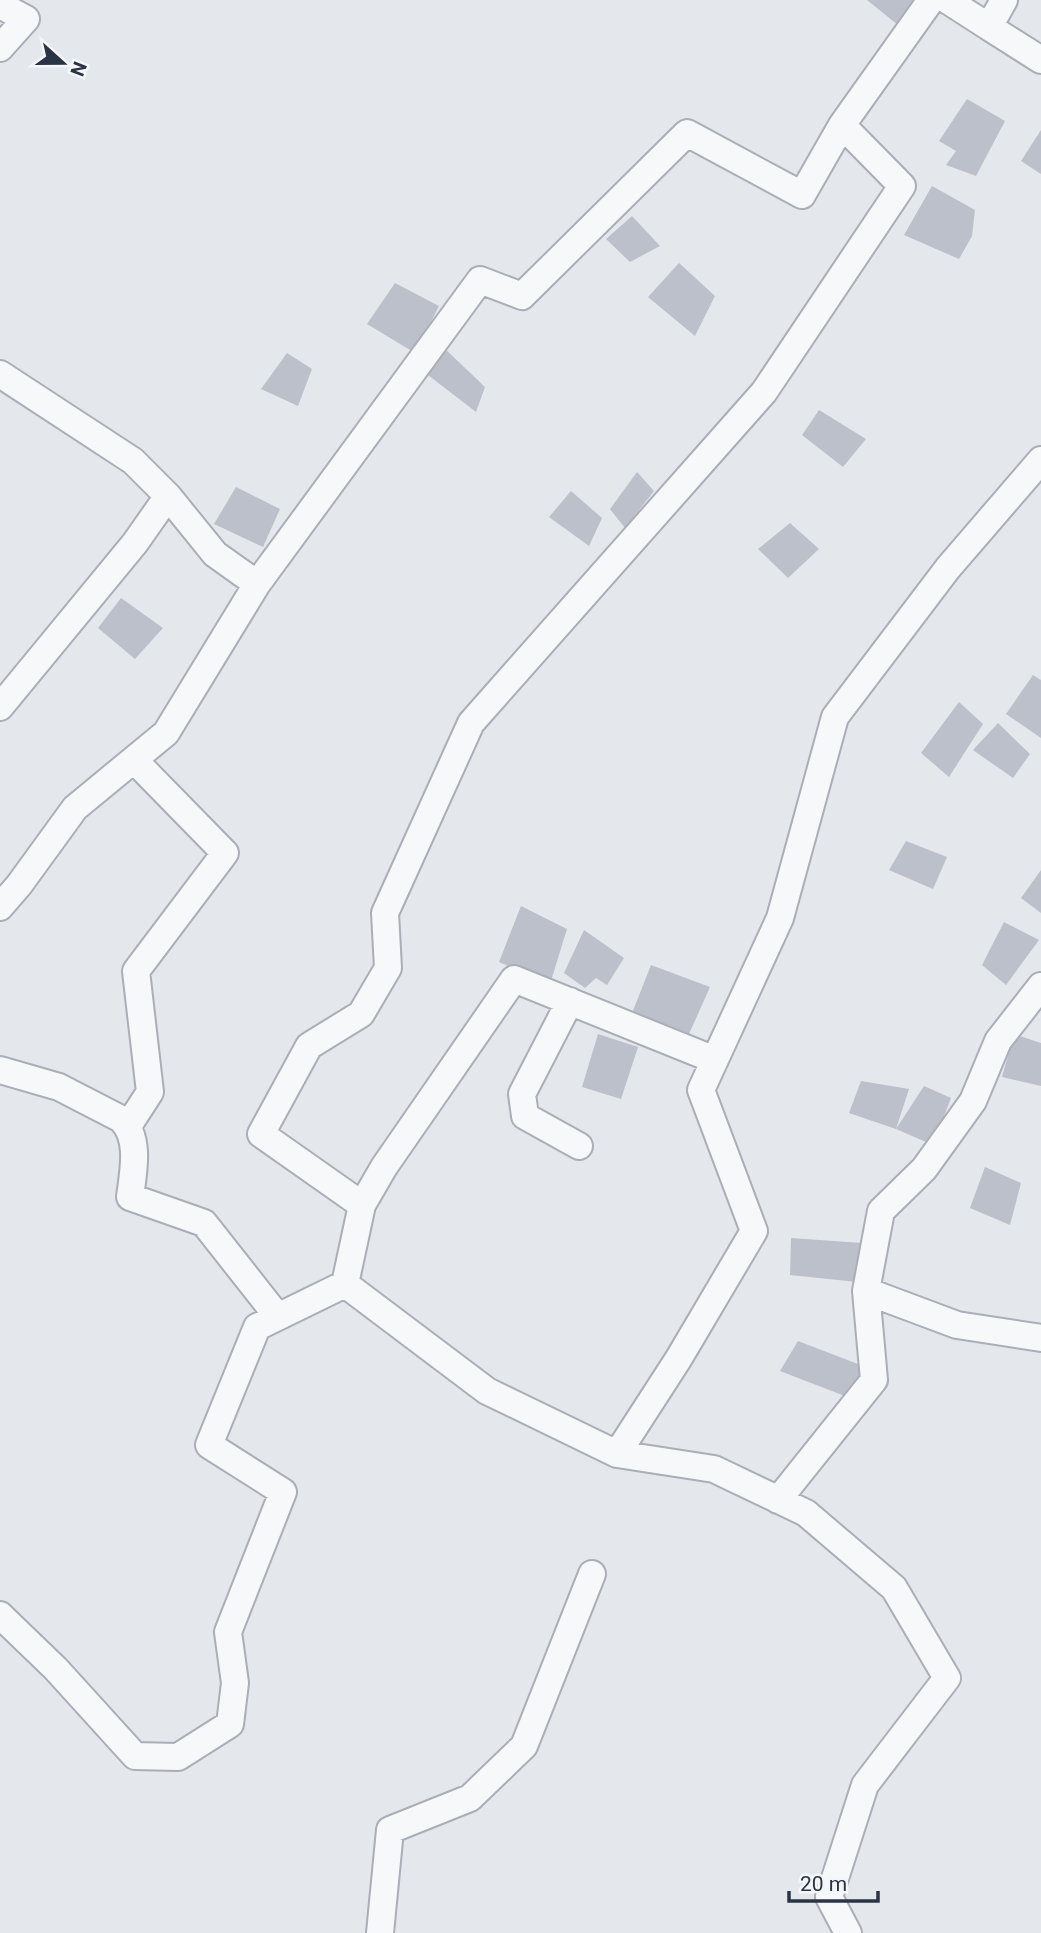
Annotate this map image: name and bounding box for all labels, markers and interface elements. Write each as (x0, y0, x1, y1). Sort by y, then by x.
north arrow (28, 28, 98, 98)
text: N (65, 59, 92, 79)
scale bar (789, 1860, 878, 1904)
text: 20 m (800, 1872, 847, 1896)

